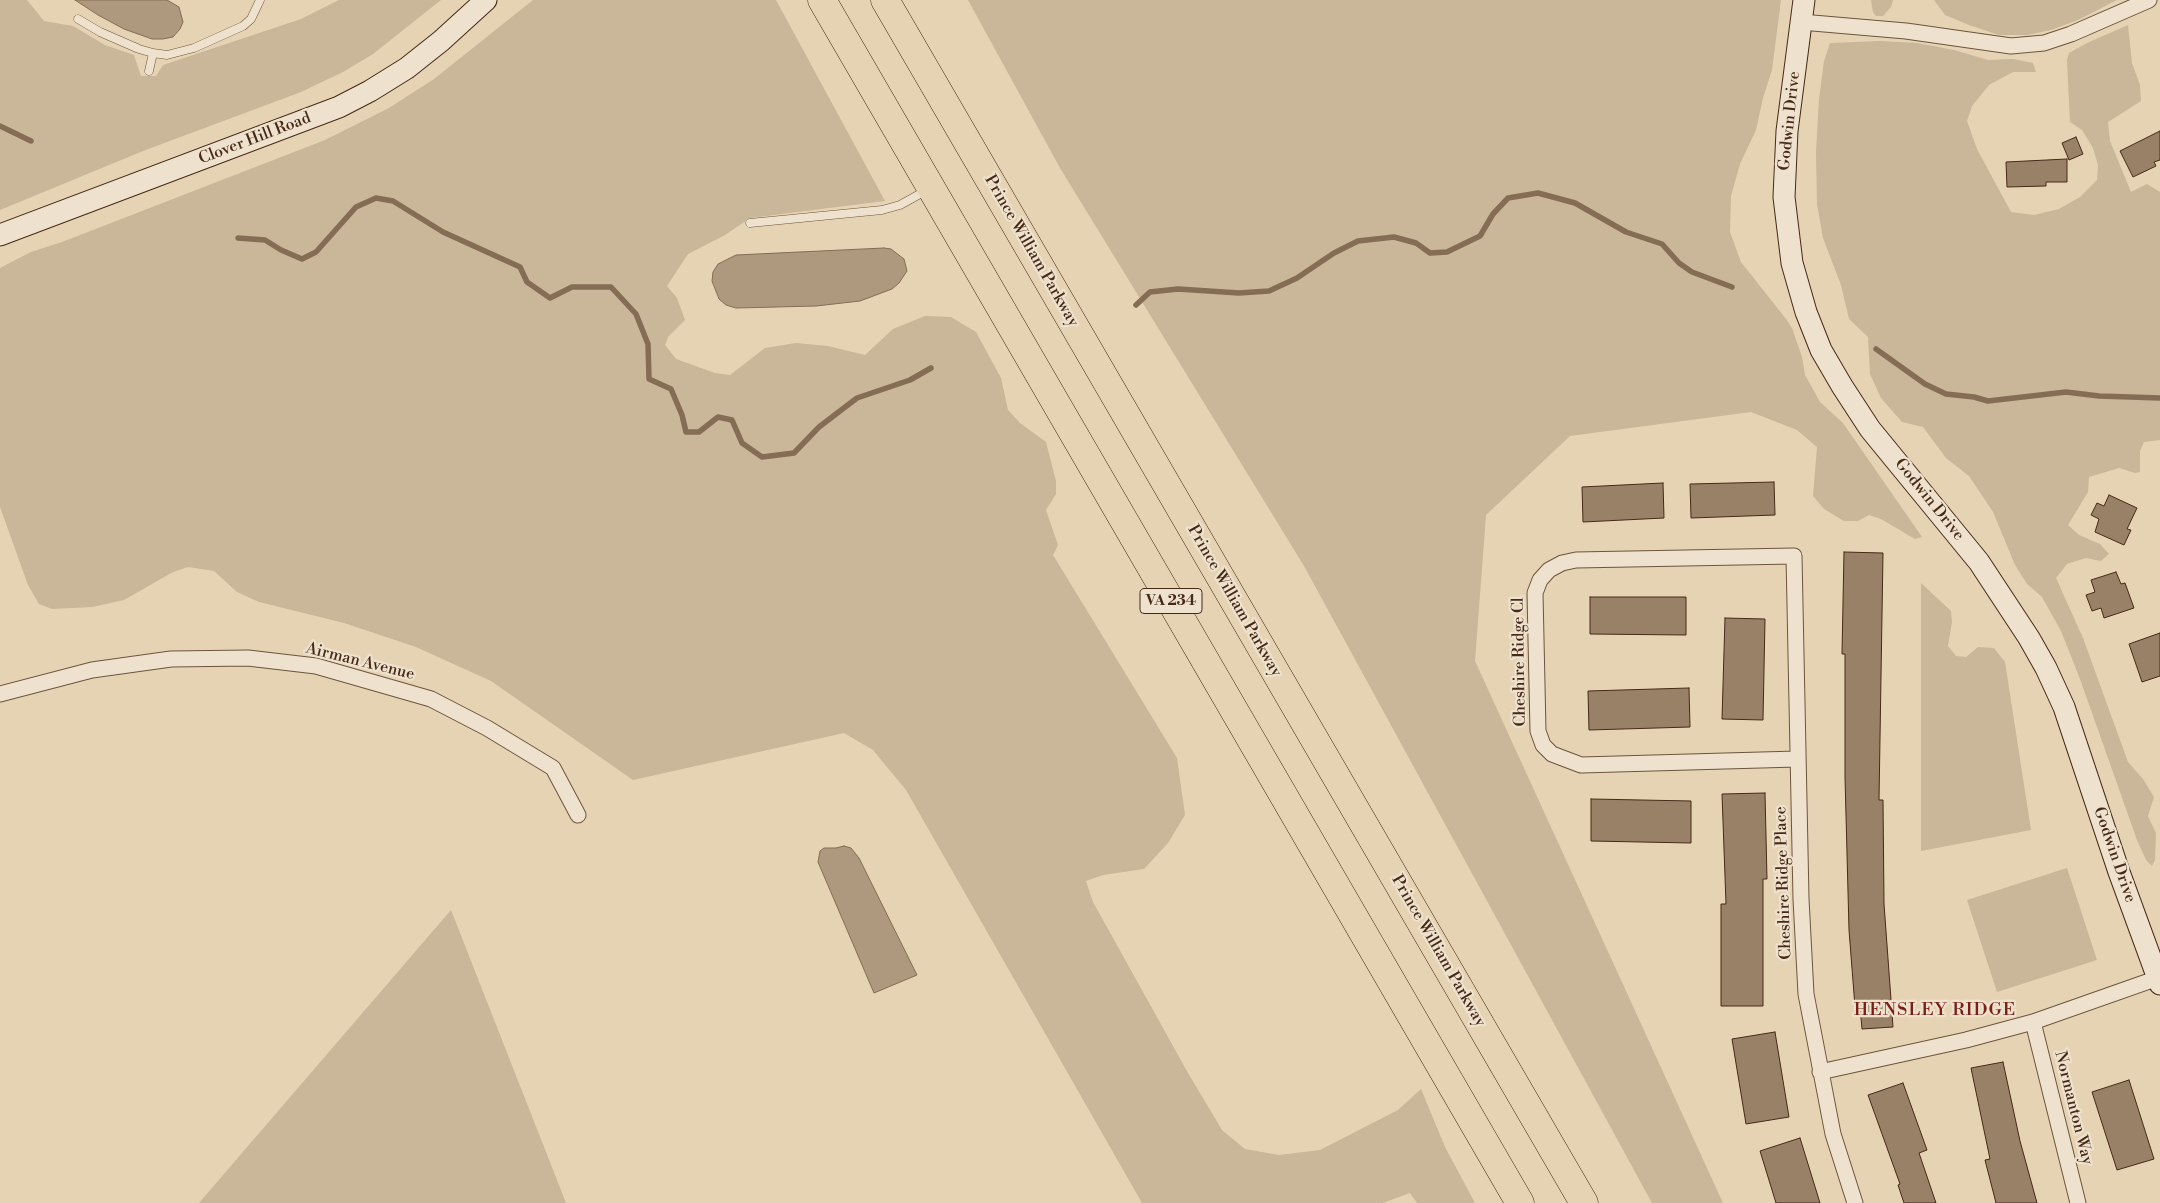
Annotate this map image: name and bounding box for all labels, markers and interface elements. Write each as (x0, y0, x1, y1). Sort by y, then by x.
street label: Godwin Drive (1775, 70, 1805, 172)
street label: Clover Hill Road (196, 109, 314, 169)
street label: Prince William Parkway (980, 172, 1082, 330)
street label: Godwin Drive (1890, 455, 1968, 545)
street label: Prince William Parkway (1183, 522, 1285, 680)
road number: VA 234 (1140, 588, 1202, 614)
street label: Cheshire Ridge Cl (1509, 597, 1531, 727)
street label: Airman Avenue (304, 639, 416, 685)
street label: Godwin Drive (2089, 805, 2139, 905)
street label: Cheshire Ridge Place (1772, 806, 1796, 960)
street label: Prince William Parkway (1387, 872, 1489, 1030)
district label: HENSLEY RIDGE (1852, 1000, 2018, 1022)
street label: Normanton Way (2050, 1049, 2096, 1167)

